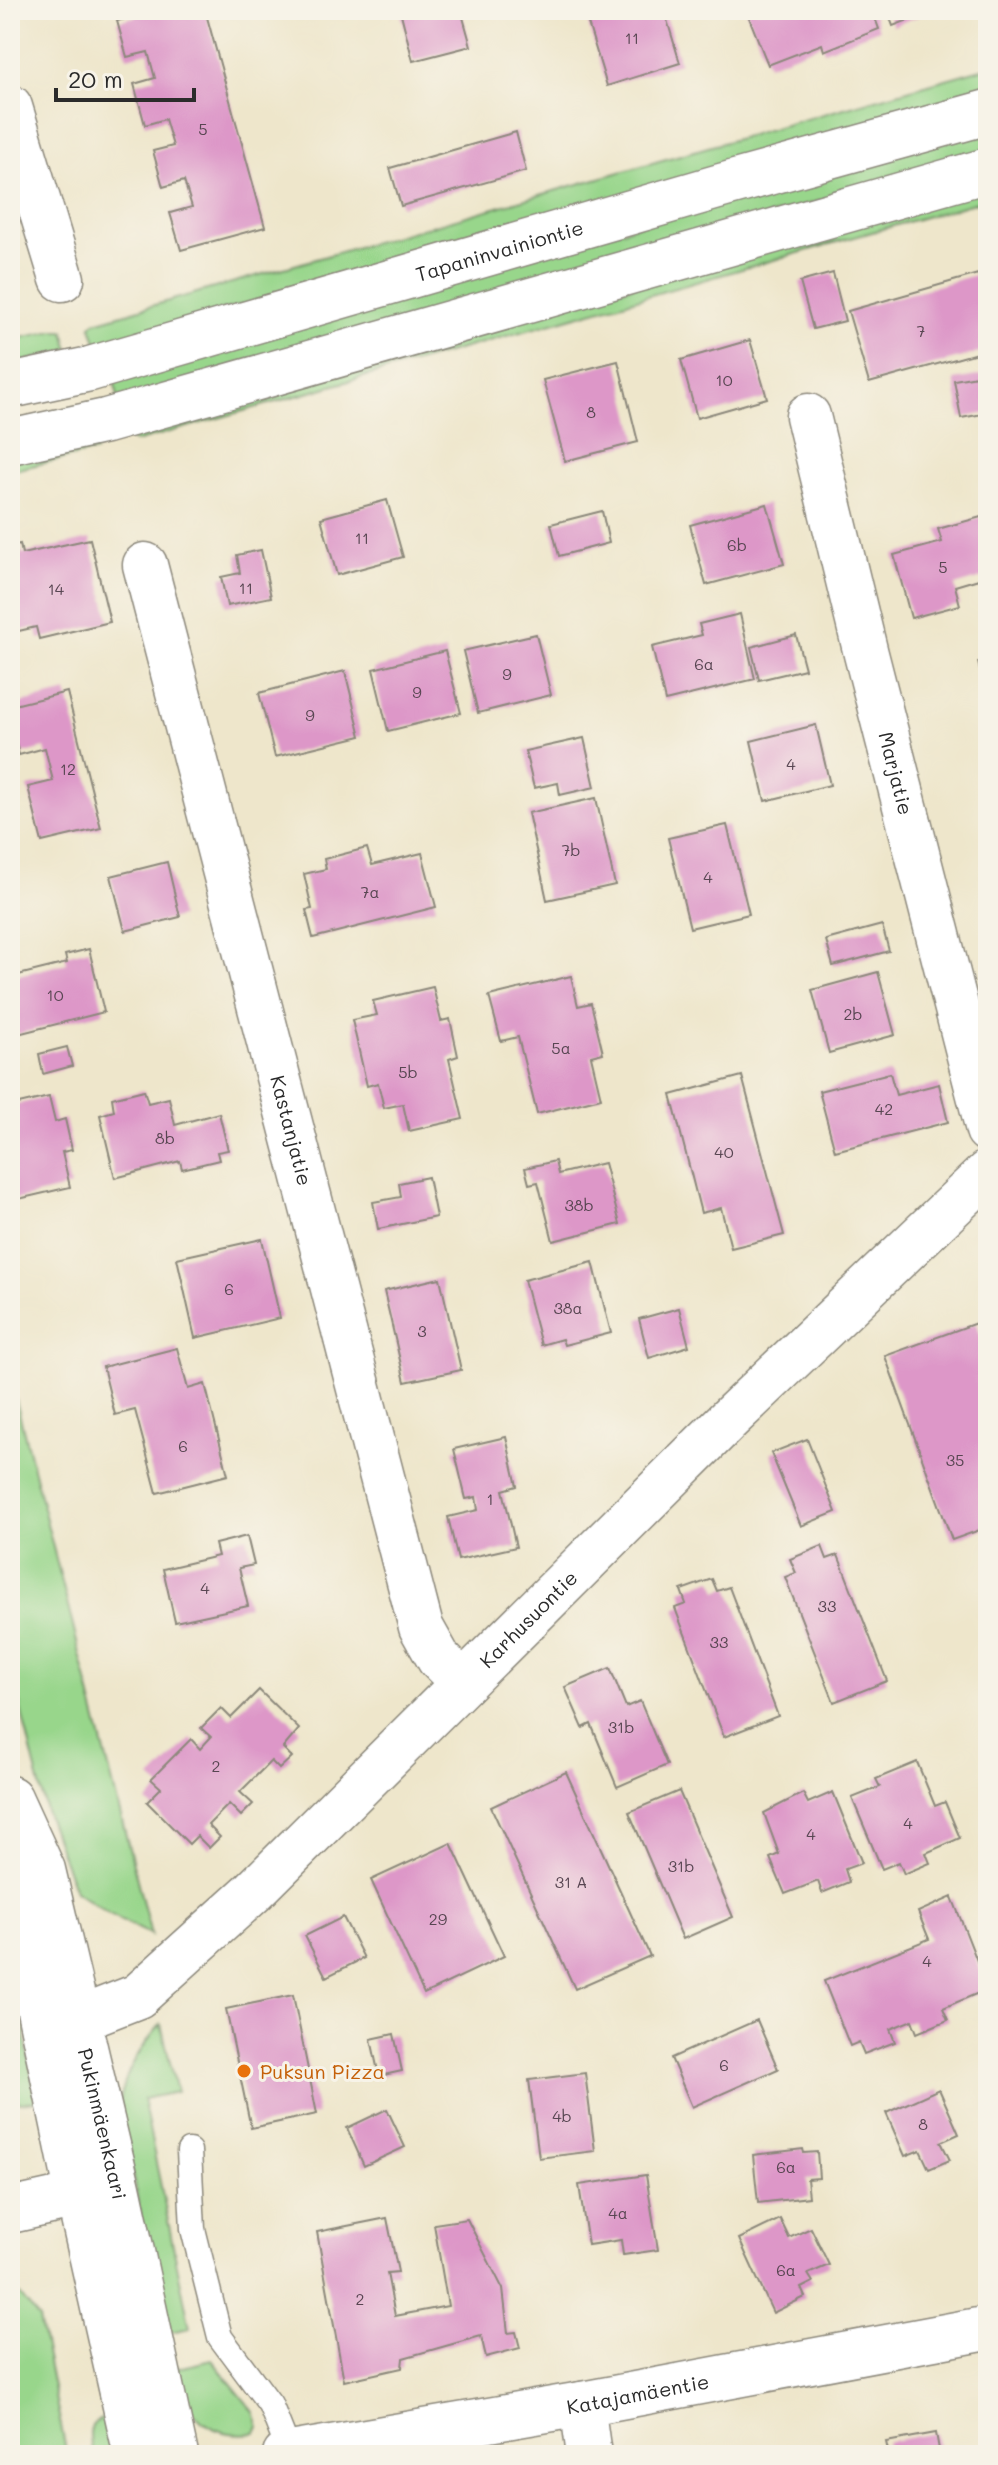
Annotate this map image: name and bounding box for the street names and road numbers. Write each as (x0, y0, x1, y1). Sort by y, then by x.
street label: Tapaninvainiontie (412, 214, 586, 287)
street label: Marjatie (873, 729, 920, 818)
street label: Kastanjatie (265, 1072, 319, 1188)
street label: Karhusuontie (474, 1564, 583, 1673)
street label: Pukinmäenkaari (73, 2046, 133, 2202)
street label: Katajamäentie (565, 2368, 711, 2419)

